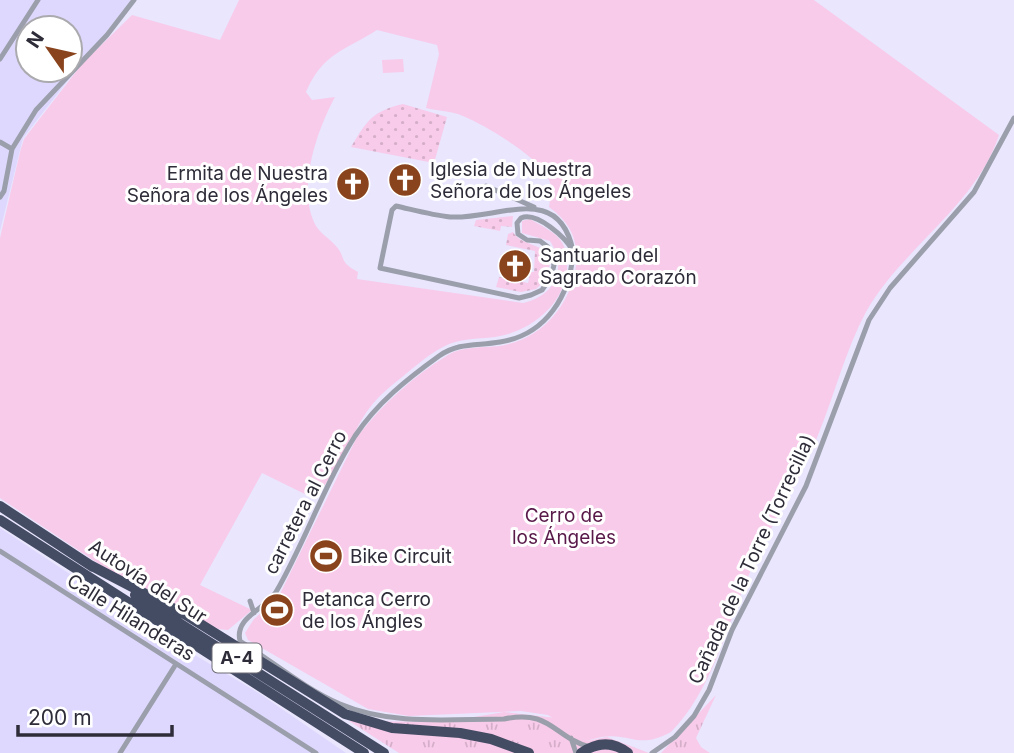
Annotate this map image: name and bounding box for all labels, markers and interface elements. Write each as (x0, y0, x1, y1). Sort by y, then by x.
north arrow (14, 14, 84, 84)
text: N (22, 27, 49, 52)
place label: Iglesia de Nuestra Señora de los Ángeles (430, 158, 631, 203)
church icon: Iglesia de Nuestra Señora de los Ángeles (386, 161, 424, 199)
place label: Ermita de Nuestra Señora de los Ángeles (127, 162, 328, 207)
church icon: Ermita de Nuestra Señora de los Ángeles (334, 165, 372, 203)
place label: Santuario del Sagrado Corazón (540, 244, 697, 289)
church icon: Santuario del Sagrado Corazón (496, 247, 534, 285)
street label: carretera al Cerro (259, 426, 352, 578)
street label: Cañada de la Torre (Torrecilla) (683, 431, 819, 687)
park label: Cerro de los Ángeles (512, 504, 616, 549)
street label: Autovía del Sur (84, 535, 211, 628)
sports icon: Bike Circuit (307, 537, 345, 575)
place label: Bike Circuit (350, 545, 452, 568)
street label: Calle Hilanderas (63, 569, 199, 666)
place label: Petanca Cerro de los Ángles (302, 588, 431, 633)
sports icon: Petanca Cerro de los Ángles (258, 591, 296, 629)
road number: A-4 (212, 644, 262, 672)
scale bar (18, 694, 172, 738)
text: 200 m (28, 705, 92, 730)

